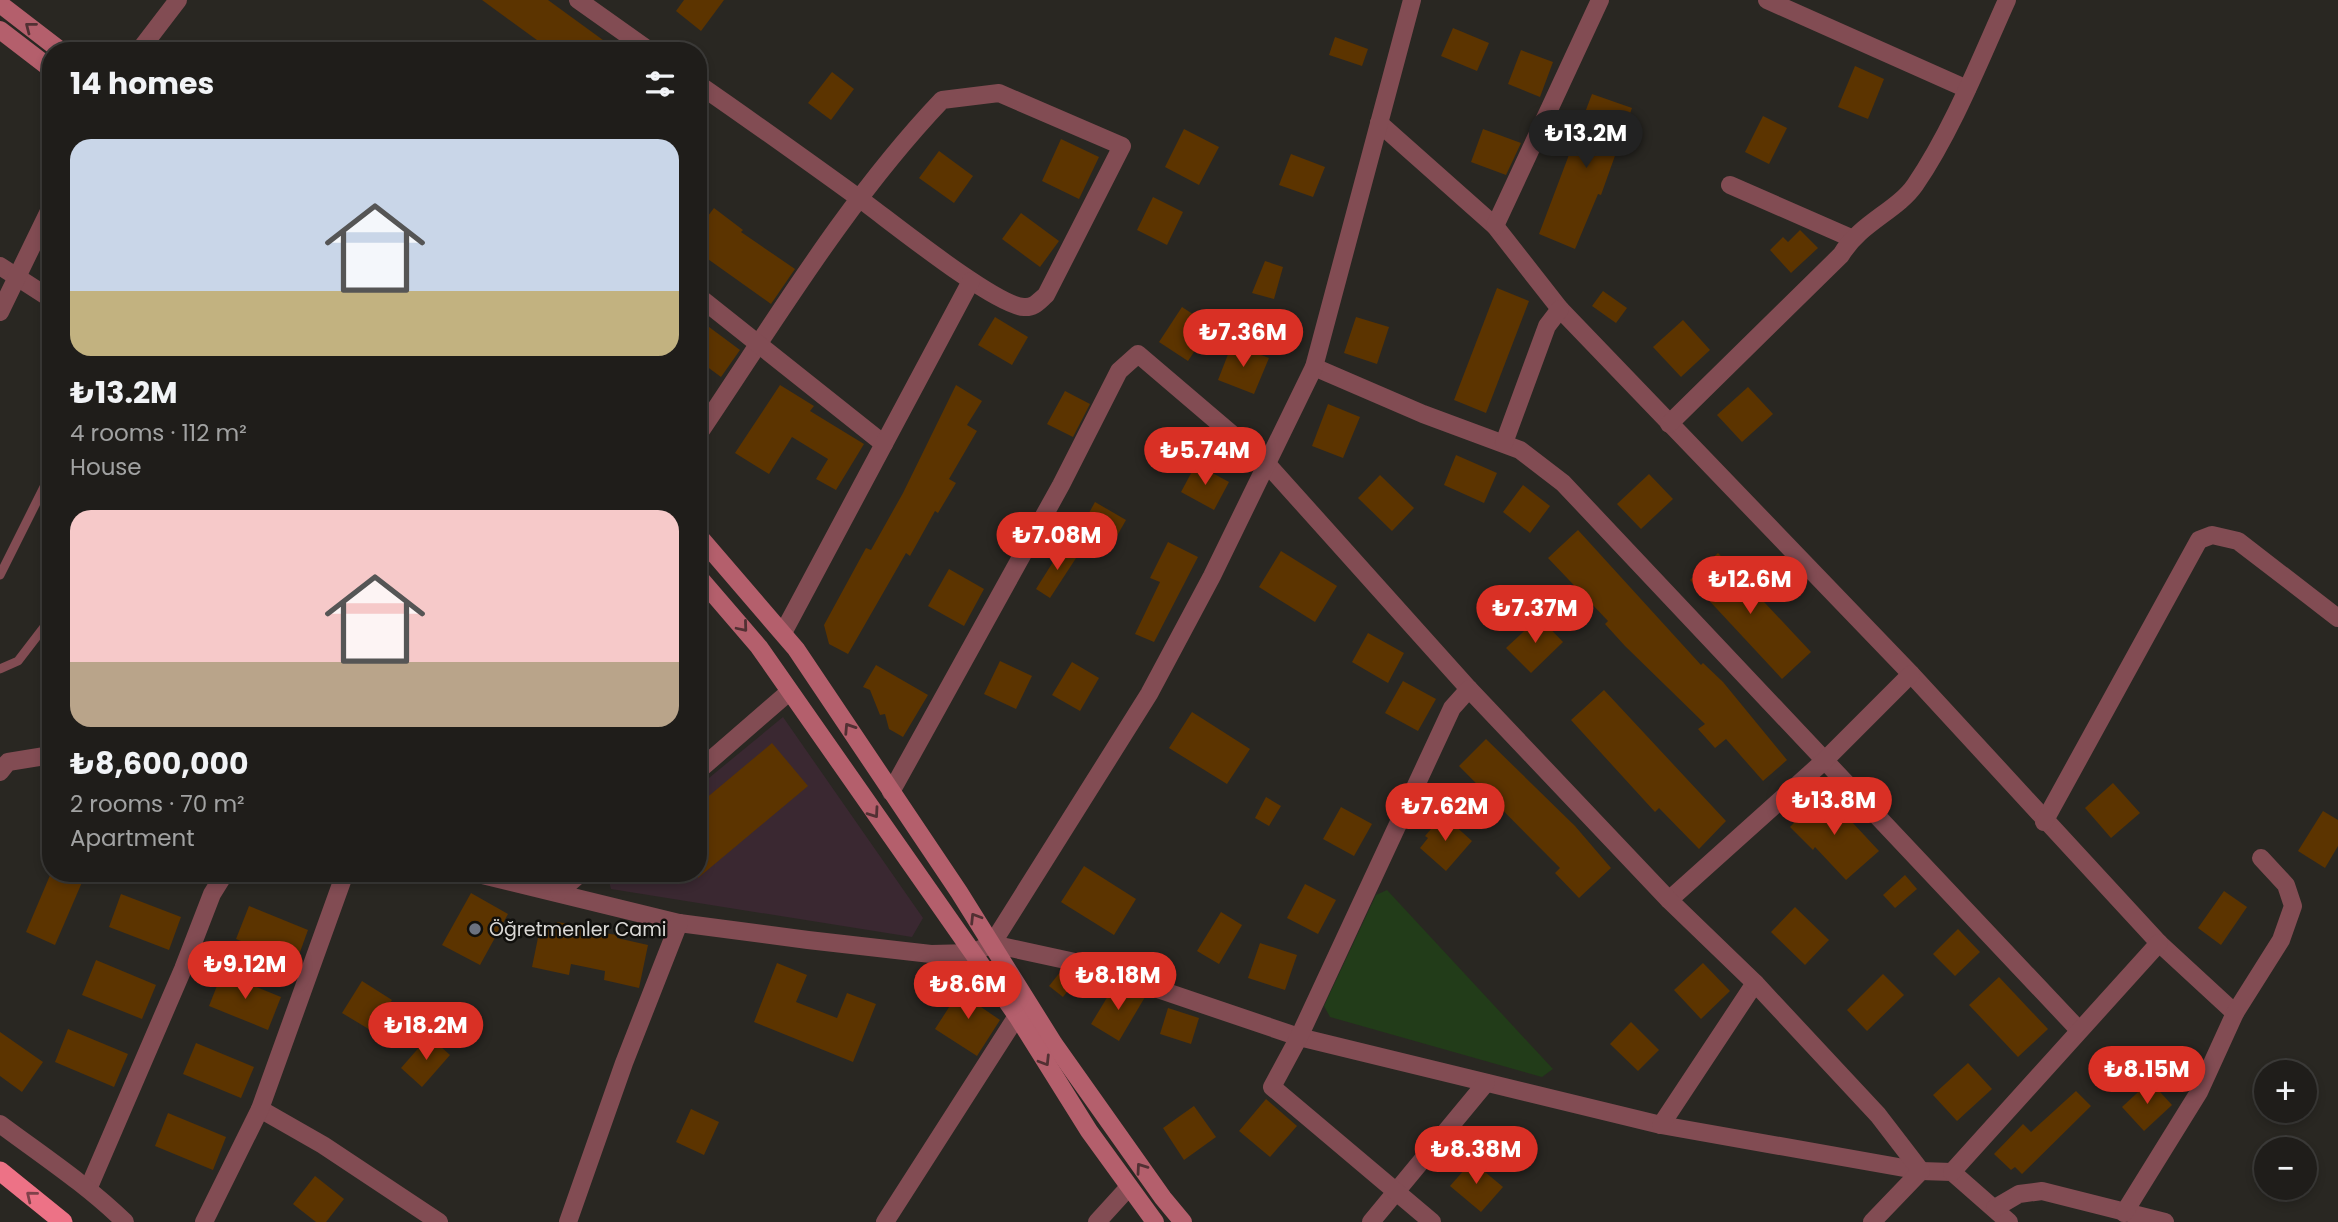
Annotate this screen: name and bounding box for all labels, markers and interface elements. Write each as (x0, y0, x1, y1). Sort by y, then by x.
one-way arrow (26, 23, 38, 36)
text: 14 homes (70, 62, 214, 105)
icon: filters (641, 65, 679, 103)
pin: ₺13.2M (1529, 110, 1643, 170)
text: ₺13.2M (1545, 117, 1627, 149)
icon: home (312, 185, 438, 311)
pin: ₺7.36M (1186, 310, 1300, 369)
text: ₺7.36M (1199, 316, 1287, 348)
text: ₺13.2M (70, 371, 178, 414)
text: 4 rooms · 112 m² (70, 417, 247, 449)
pin: ₺5.74M (1148, 428, 1262, 487)
text: ₺5.74M (1160, 434, 1250, 466)
text: House (70, 451, 142, 483)
pin: ₺7.08M (1000, 512, 1114, 572)
text: ₺7.08M (1013, 519, 1102, 551)
icon: home (312, 556, 438, 682)
pin: ₺12.6M (1693, 556, 1807, 616)
text: ₺12.6M (1708, 563, 1792, 595)
pin: ₺7.37M (1478, 586, 1592, 645)
text: ₺7.37M (1492, 592, 1578, 624)
one-way arrow (735, 619, 747, 632)
one-way arrow (844, 723, 857, 736)
text: ₺8,600,000 (70, 742, 249, 785)
pin: ₺13.8M (1777, 778, 1891, 837)
pin: ₺7.62M (1388, 784, 1502, 843)
text: ₺13.8M (1792, 784, 1876, 816)
text: 2 rooms · 70 m² (70, 788, 245, 820)
text: ₺7.62M (1402, 790, 1488, 822)
one-way arrow (866, 805, 878, 818)
text: Apartment (70, 822, 195, 854)
one-way arrow (970, 912, 983, 925)
place label: Öğretmenler Cami (489, 916, 666, 943)
marker: Öğretmenler Cami (467, 921, 483, 937)
pin: ₺9.12M (188, 942, 302, 1001)
text: ₺9.12M (204, 948, 286, 980)
pin: ₺8.18M (1061, 953, 1175, 1012)
text: ₺8.18M (1075, 959, 1161, 991)
pin: ₺8.6M (919, 962, 1017, 1021)
text: ₺8.6M (930, 968, 1006, 1000)
pin: ₺18.2M (369, 1002, 483, 1062)
text: ₺18.2M (384, 1009, 468, 1041)
pin: ₺8.15M (2090, 1046, 2204, 1106)
one-way arrow (1036, 1053, 1049, 1066)
text: ₺8.15M (2104, 1053, 2190, 1085)
map controls (2254, 1060, 2317, 1200)
button: + (2254, 1060, 2317, 1123)
pin: ₺8.38M (1419, 1126, 1533, 1186)
text: ₺8.38M (1431, 1133, 1521, 1165)
button: − (2254, 1137, 2317, 1200)
one-way arrow (1137, 1163, 1149, 1176)
one-way arrow (27, 1192, 39, 1205)

